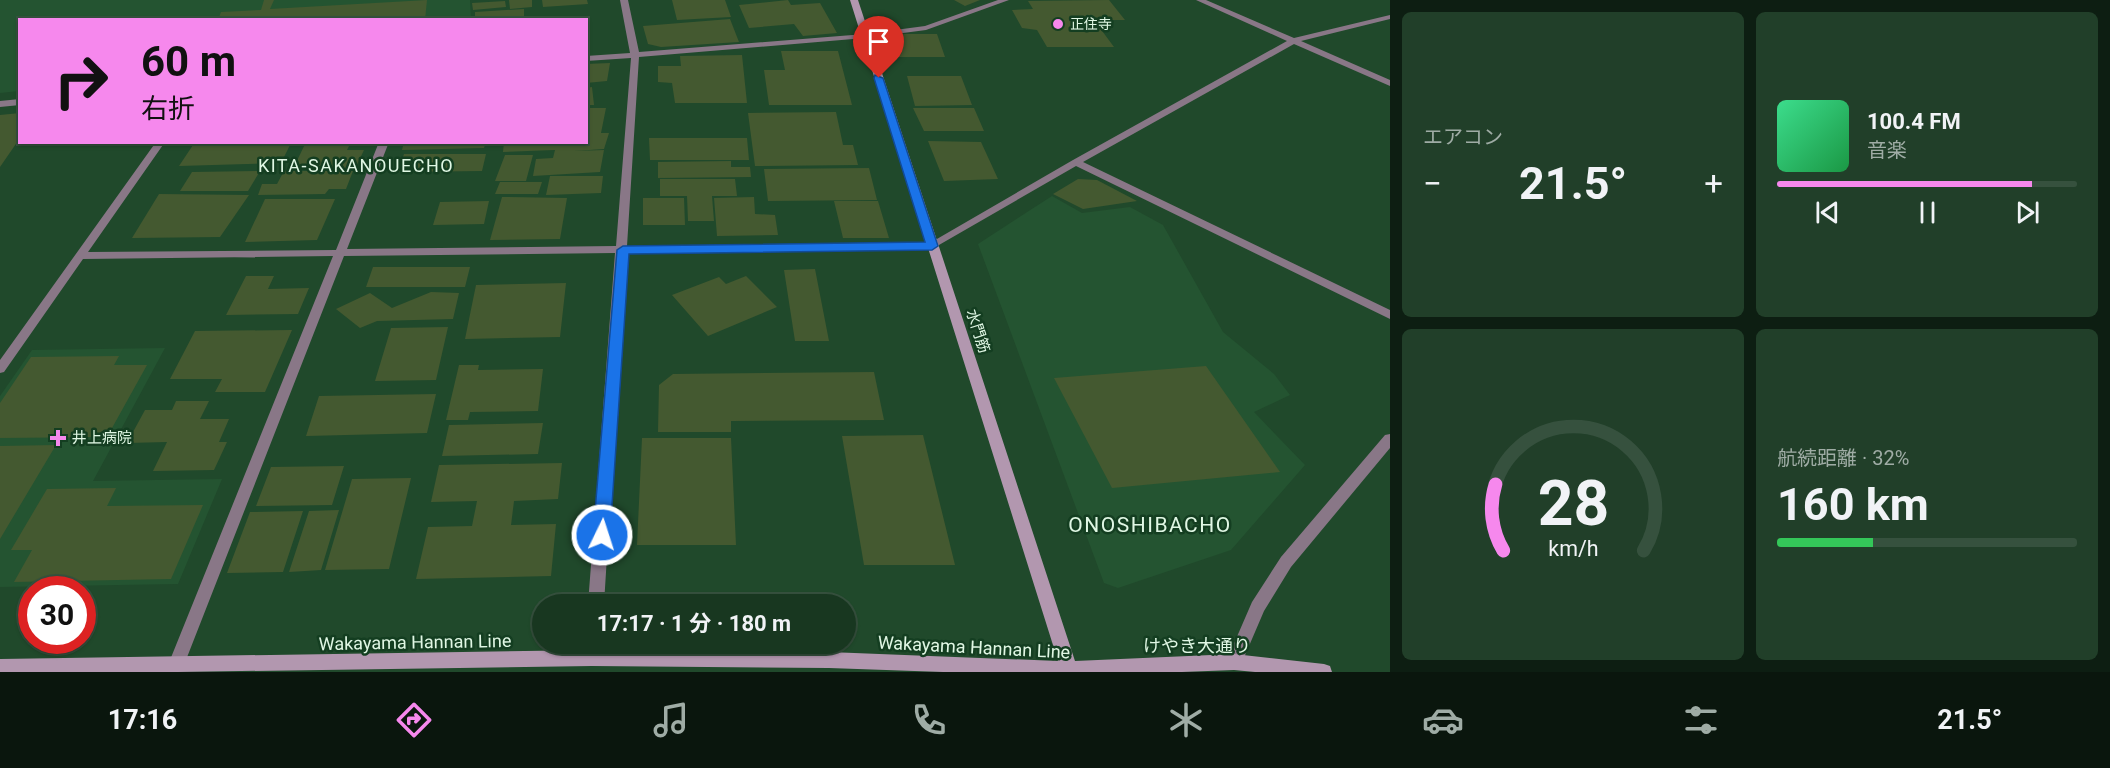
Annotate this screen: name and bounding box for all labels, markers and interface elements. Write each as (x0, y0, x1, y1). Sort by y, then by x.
pin (853, 16, 904, 78)
place label: 正住寺 (1070, 16, 1112, 32)
marker: 正住寺 (1051, 17, 1065, 31)
icon: arrive (862, 25, 895, 58)
text: 60 m (141, 37, 236, 86)
icon: right (42, 42, 120, 120)
text: 右折 (141, 93, 195, 125)
text: 100.4 FM (1867, 109, 1961, 134)
text: エアコン (1423, 125, 1503, 149)
text: 音楽 (1867, 138, 1907, 162)
district label: KITA-SAKANOUECHO (258, 155, 454, 176)
text: 21.5° (1519, 157, 1627, 210)
text: − (1423, 164, 1442, 203)
text: + (1704, 164, 1723, 203)
icon: previous (1811, 196, 1844, 229)
icon: pause (1911, 196, 1944, 229)
icon: next (2011, 196, 2044, 229)
street label: 水門筋 (962, 307, 994, 355)
marker: 井上病院 (49, 429, 67, 447)
place label: 井上病院 (72, 429, 132, 447)
text: 航続距離 · 32% (1777, 446, 1909, 470)
text: 28 (1537, 467, 1609, 540)
text: 160 km (1777, 478, 1929, 531)
position arrow (570, 503, 634, 567)
district label: ONOSHIBACHO (1068, 513, 1232, 537)
text: km/h (1548, 537, 1598, 562)
speed limit sign: 30 (18, 576, 96, 654)
text: 17:17 · 1 分 · 180 m (597, 611, 791, 636)
street label: Wakayama Hannan Line (318, 630, 512, 654)
street label: Wakayama Hannan Line (877, 631, 1071, 663)
street label: けやき大通り (1143, 635, 1251, 656)
icon: directions (393, 699, 435, 741)
icon: music (650, 699, 692, 741)
icon: phone (908, 699, 950, 741)
icon: climate (1165, 699, 1207, 741)
icon: car (1422, 699, 1464, 741)
icon: filters (1680, 699, 1722, 741)
text: 17:16 (108, 704, 177, 736)
text: 21.5° (1937, 704, 2002, 736)

